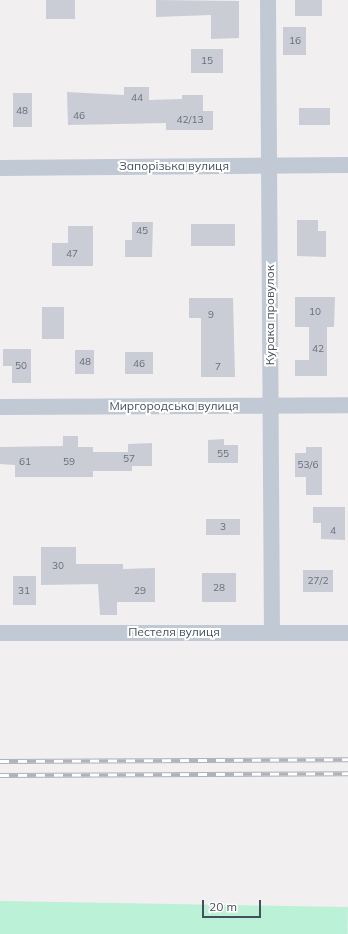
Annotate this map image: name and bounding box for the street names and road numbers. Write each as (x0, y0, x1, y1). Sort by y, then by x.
street label: Запорізька вулиця (119, 159, 229, 173)
street label: Курака провулок (263, 265, 277, 365)
street label: Миргородська вулиця (109, 399, 239, 413)
street label: Пестеля вулиця (128, 625, 220, 639)

